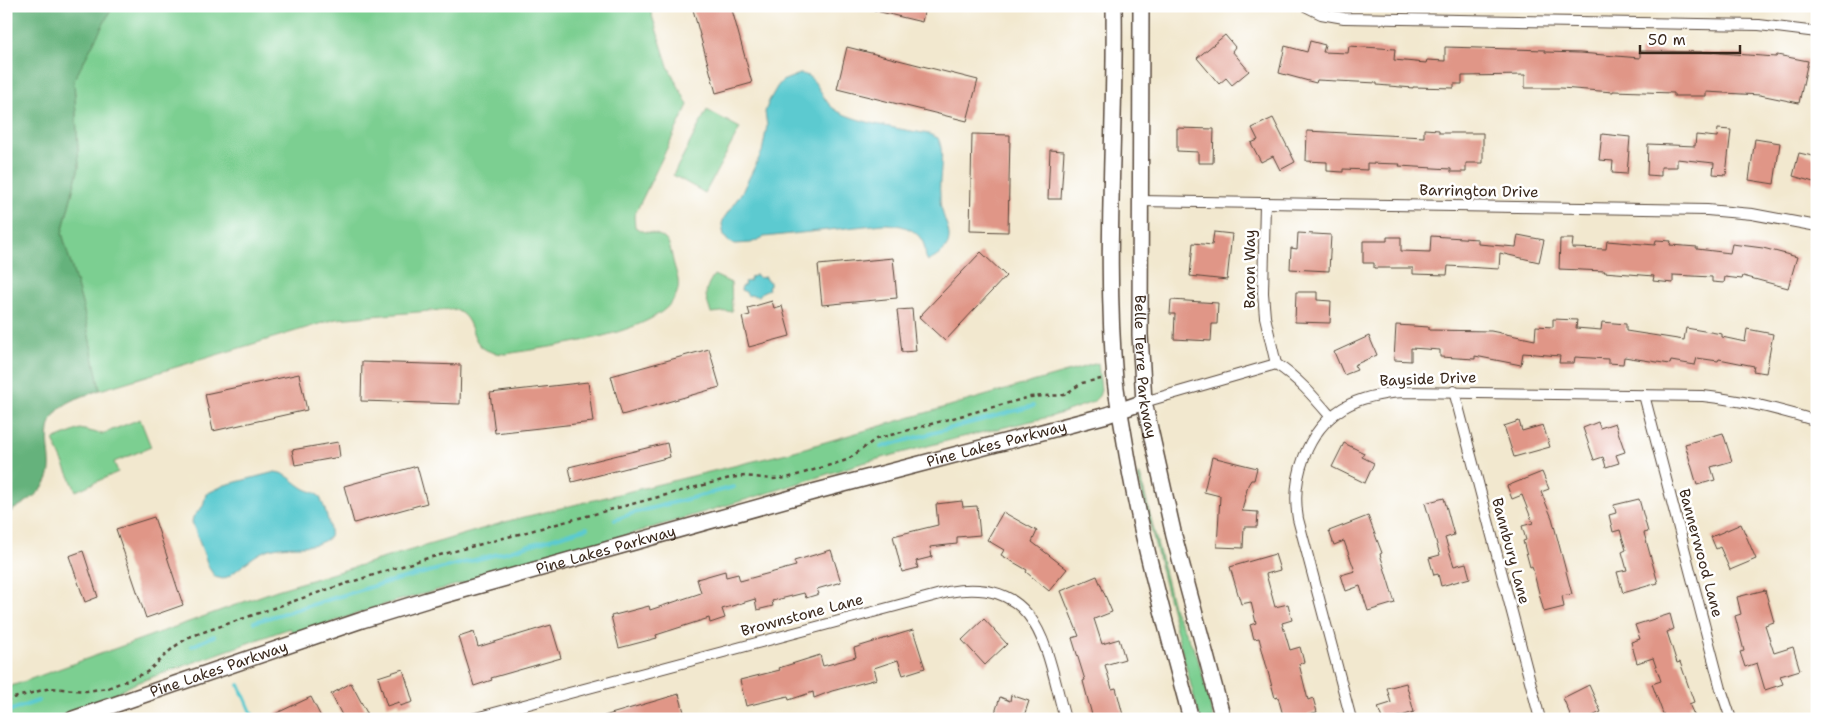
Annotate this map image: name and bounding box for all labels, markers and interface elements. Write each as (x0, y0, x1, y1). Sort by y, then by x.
scale bar (1640, 22, 1740, 54)
text: 50 m (1648, 30, 1686, 50)
street label: Barrington Drive (1419, 180, 1539, 202)
street label: Baron Way (1240, 230, 1260, 309)
street label: Belle Terre Parkway (1130, 295, 1162, 440)
street label: Bayside Drive (1379, 367, 1477, 391)
street label: Pine Lakes Parkway (924, 416, 1069, 472)
street label: Bannerwood Lane (1674, 487, 1728, 619)
street label: Bannbury Lane (1487, 496, 1535, 606)
street label: Pine Lakes Parkway (533, 521, 678, 579)
street label: Brownstone Lane (739, 589, 865, 641)
street label: Pine Lakes Parkway (147, 636, 290, 702)

